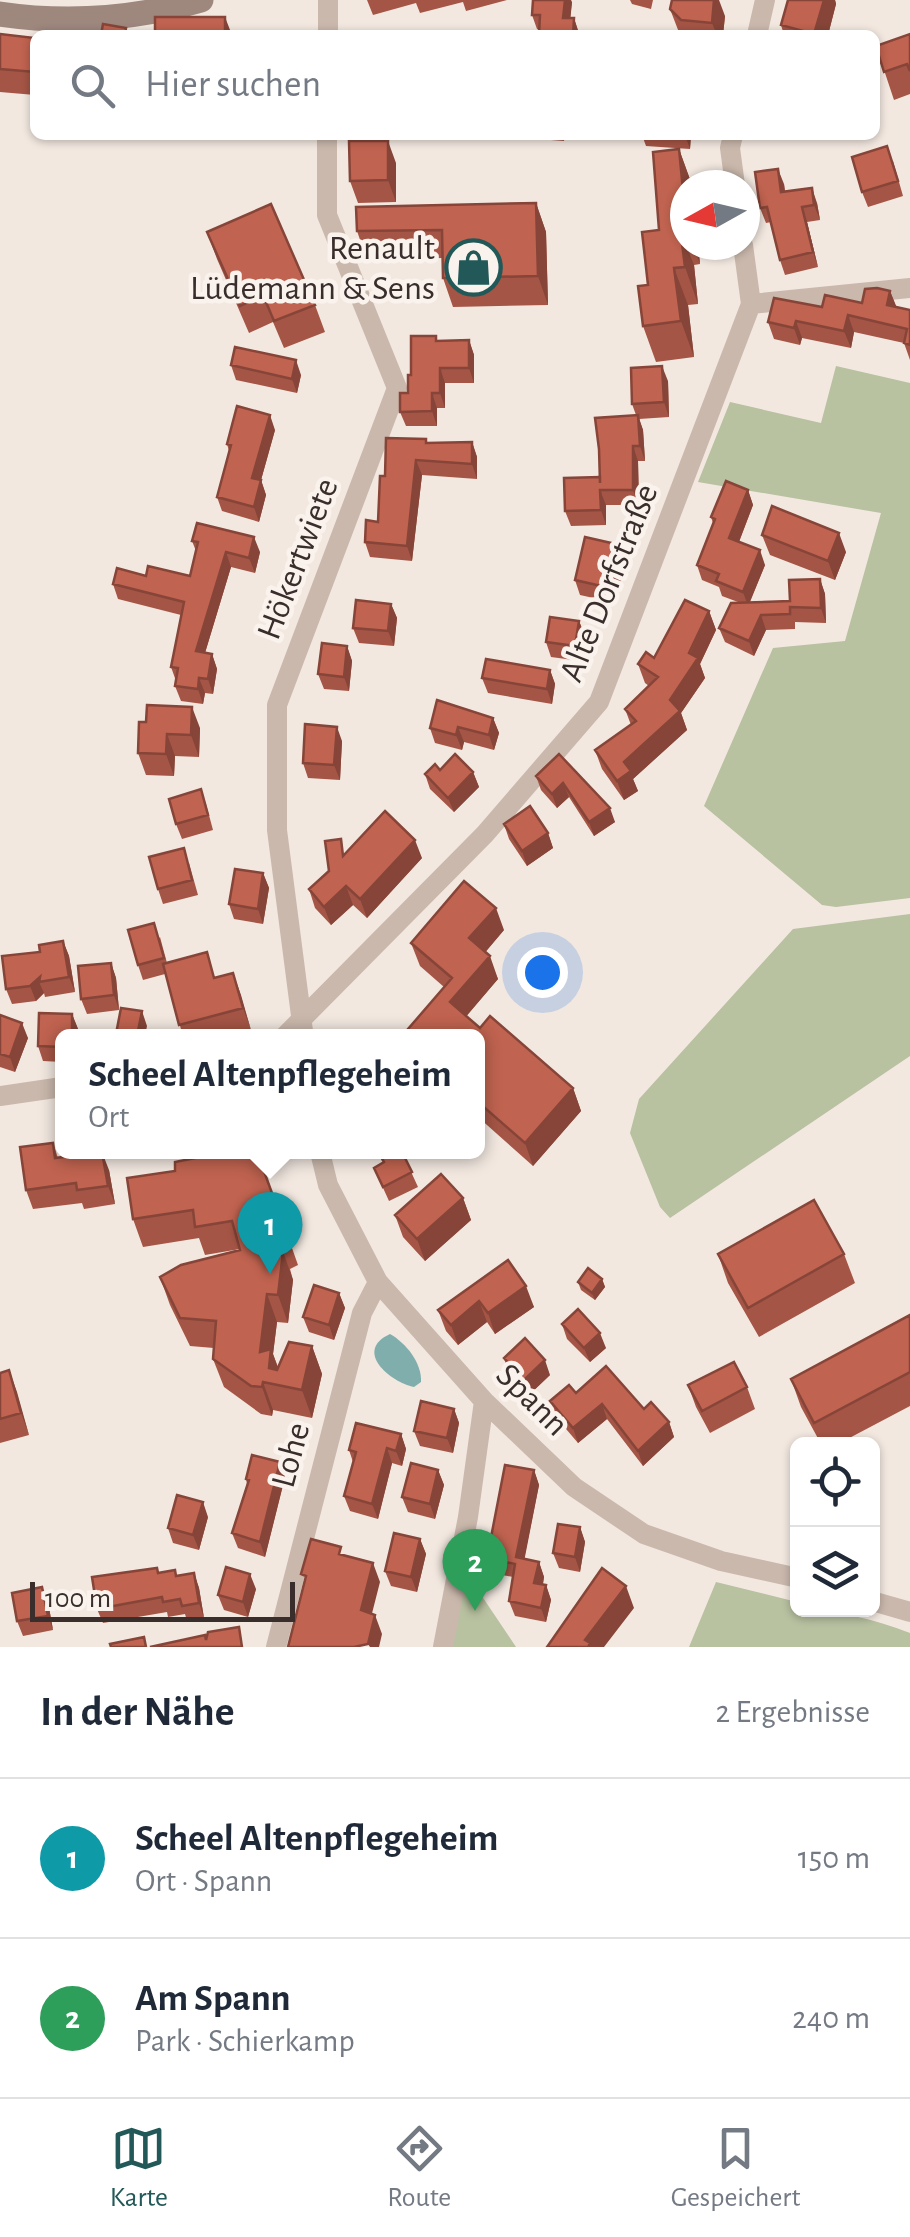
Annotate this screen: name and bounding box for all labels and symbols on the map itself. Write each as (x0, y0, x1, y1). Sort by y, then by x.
north arrow (670, 170, 760, 260)
place label: Renault Lüdemann & Sens (190, 231, 435, 306)
shop icon: Renault Lüdemann & Sens (444, 238, 504, 298)
street label: Hökertwiete (251, 474, 345, 644)
street label: Alte Dorfstraße (554, 479, 664, 687)
your location (517, 947, 568, 998)
pin: 1 (238, 1192, 302, 1274)
street label: Spann (489, 1357, 575, 1443)
street label: Lohe (266, 1419, 316, 1491)
pin: 2 (442, 1528, 508, 1611)
scale bar (30, 1577, 295, 1622)

